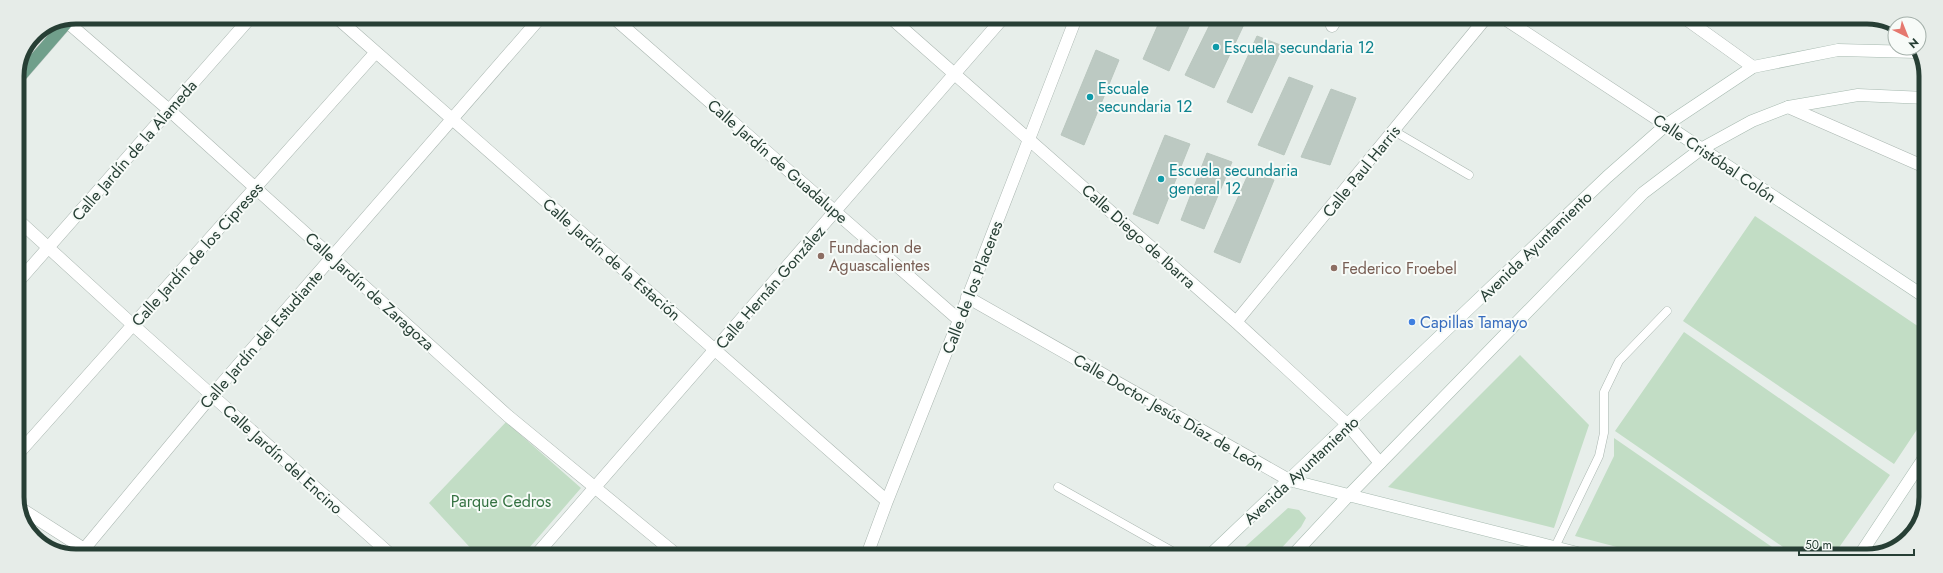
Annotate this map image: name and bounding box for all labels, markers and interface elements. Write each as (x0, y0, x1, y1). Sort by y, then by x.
north arrow (1887, 16, 1927, 56)
text: N (1905, 34, 1922, 52)
place label: Escuela secundaria 12 (1224, 36, 1374, 59)
marker: Escuela secundaria 12 (1211, 42, 1221, 52)
street label: Calle Jardín de la Alameda (67, 75, 202, 226)
place label: Escuale secundaria 12 (1098, 77, 1192, 118)
marker: Escuale secundaria 12 (1085, 92, 1095, 102)
street label: Calle Jardín de Guadalupe (702, 94, 853, 229)
street label: Calle Cristóbal Colón (1648, 108, 1781, 208)
street label: Calle Paul Harris (1317, 120, 1406, 222)
place label: Escuela secundaria general 12 (1169, 159, 1298, 200)
marker: Escuela secundaria general 12 (1156, 174, 1166, 184)
street label: Calle Jardín de los Cipreses (126, 177, 269, 332)
street label: Calle Diego de Ibarra (1077, 179, 1201, 294)
street label: Avenida Ayuntamiento (1473, 186, 1597, 307)
street label: Calle Jardín de la Estación (537, 193, 686, 326)
street label: Calle de los Placeres (936, 217, 1008, 357)
street label: Calle Hernán González (710, 220, 831, 354)
street label: Calle Jardín de Zaragoza (300, 227, 439, 356)
place label: Fundacion de Aguascalientes (829, 236, 930, 277)
marker: Fundacion de Aguascalientes (816, 251, 826, 261)
place label: Federico Froebel (1342, 257, 1457, 280)
marker: Federico Froebel (1329, 263, 1339, 273)
street label: Calle Jardín del Estudiante (195, 265, 328, 414)
place label: Capillas Tamayo (1420, 311, 1528, 334)
marker: Capillas Tamayo (1407, 317, 1417, 327)
street label: Calle Doctor Jesús Díaz de León (1069, 348, 1268, 477)
street label: Calle Jardín del Encino (218, 399, 348, 520)
street label: Avenida Ayuntamiento (1239, 411, 1364, 530)
park label: Parque Cedros (451, 490, 551, 513)
scale bar (1799, 531, 1914, 557)
text: 50 m (1805, 536, 1832, 554)

